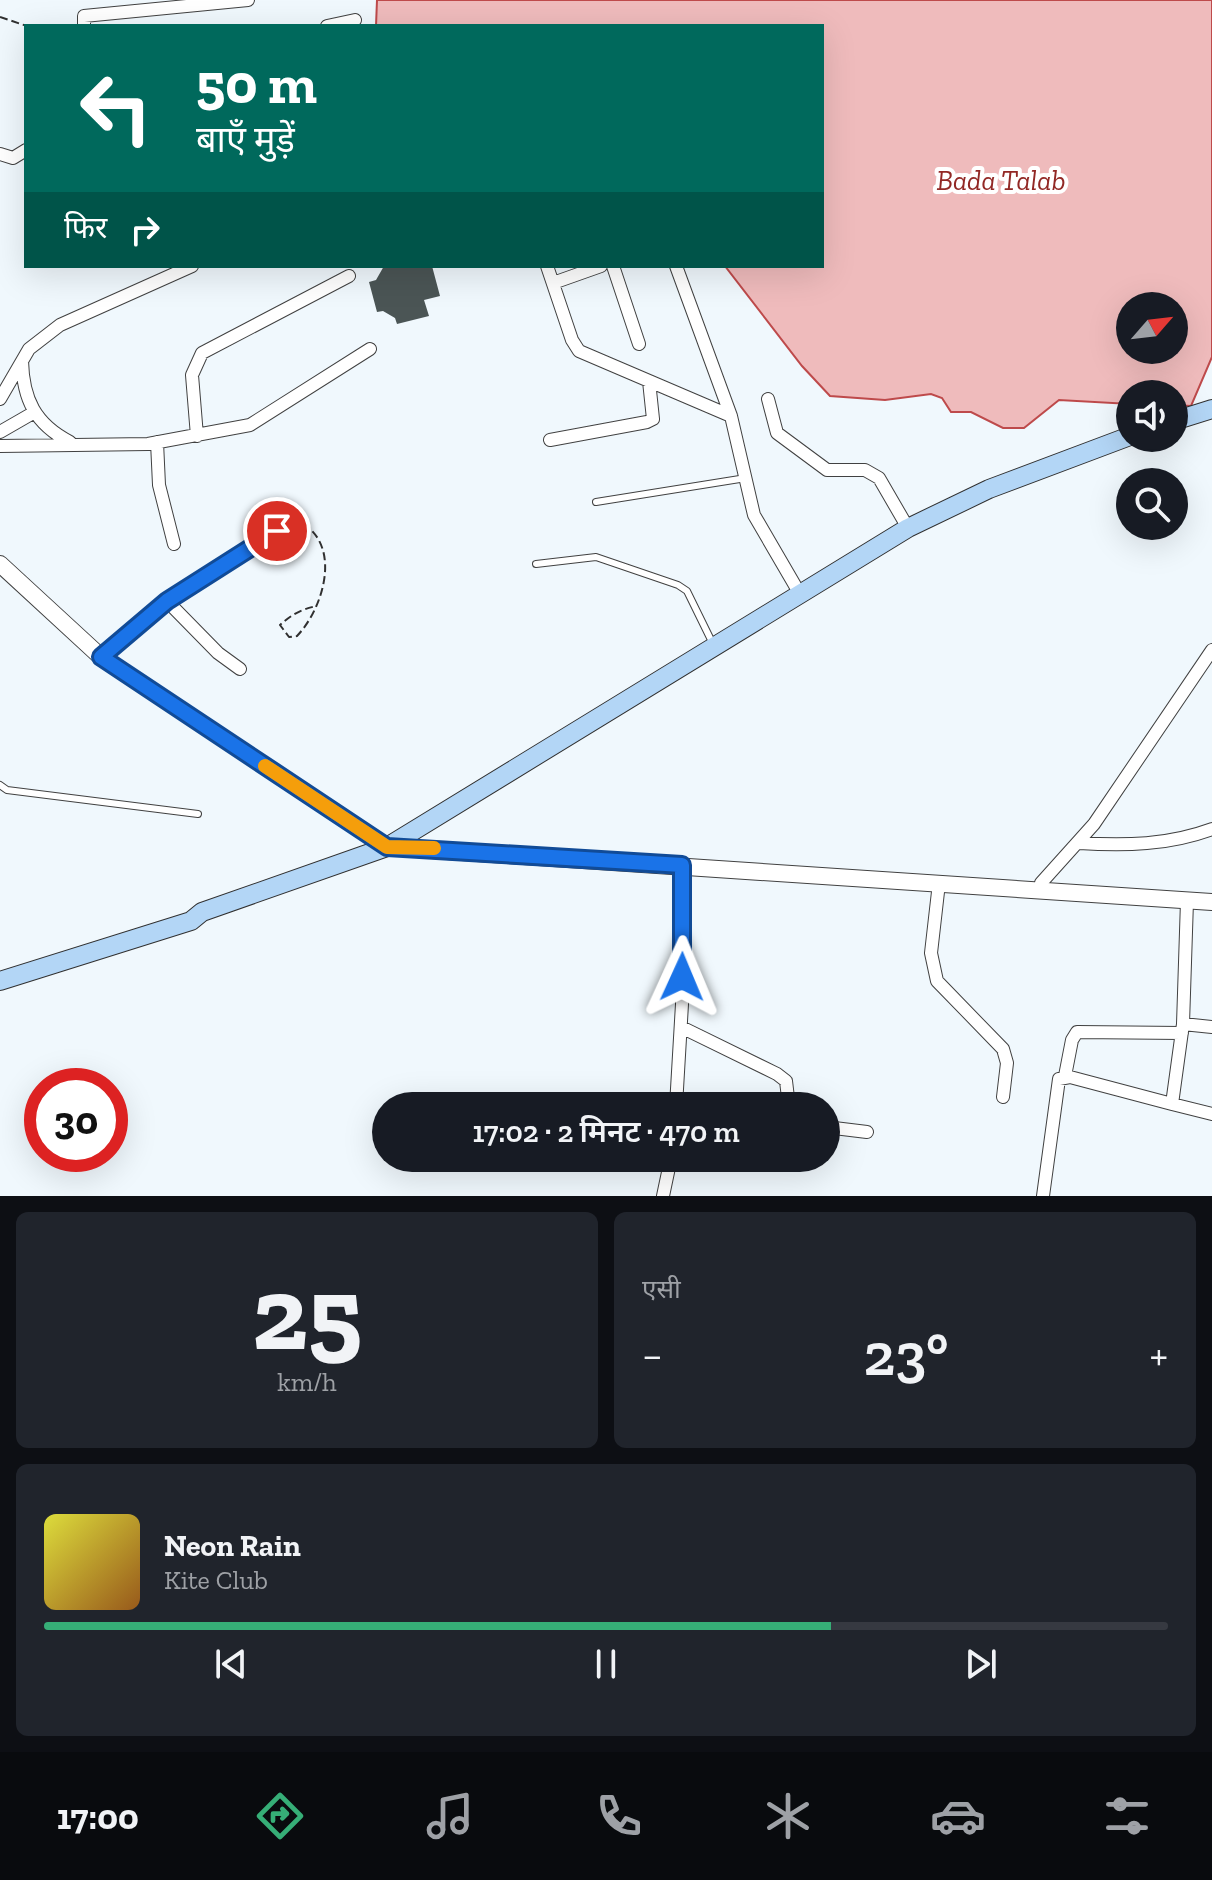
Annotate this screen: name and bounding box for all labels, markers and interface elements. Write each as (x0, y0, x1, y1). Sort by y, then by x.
text: 50 m (196, 50, 317, 117)
icon: left (64, 56, 168, 160)
text: बाएँ मुड़ें (196, 118, 295, 161)
water label: Bada Talab (937, 164, 1066, 197)
icon: right (123, 208, 167, 252)
text: फिर (64, 210, 107, 246)
north arrow (1116, 292, 1188, 364)
map controls (1116, 292, 1188, 540)
button: sound (1116, 380, 1188, 452)
button: search (1116, 468, 1188, 540)
pin (243, 497, 311, 565)
icon: arrive (255, 509, 299, 553)
position arrow (640, 935, 724, 1019)
speed limit sign: 30 (24, 1068, 128, 1172)
text: 17:02 · 2 मिनट · 470 m (472, 1114, 740, 1150)
text: 25 (252, 1251, 362, 1376)
text: एसी (642, 1273, 681, 1305)
text: 23° (863, 1318, 949, 1390)
text: − (642, 1328, 663, 1381)
text: + (1149, 1328, 1168, 1381)
text: km/h (277, 1366, 337, 1398)
text: Neon Rain (164, 1528, 301, 1564)
text: Kite Club (164, 1564, 268, 1596)
icon: previous (209, 1642, 253, 1686)
icon: pause (584, 1642, 628, 1686)
icon: next (959, 1642, 1003, 1686)
icon: directions (252, 1788, 308, 1844)
icon: music (422, 1788, 478, 1844)
icon: phone (591, 1788, 647, 1844)
icon: climate (760, 1788, 816, 1844)
icon: car (930, 1788, 986, 1844)
icon: filters (1099, 1788, 1155, 1844)
text: 17:00 (57, 1795, 139, 1838)

